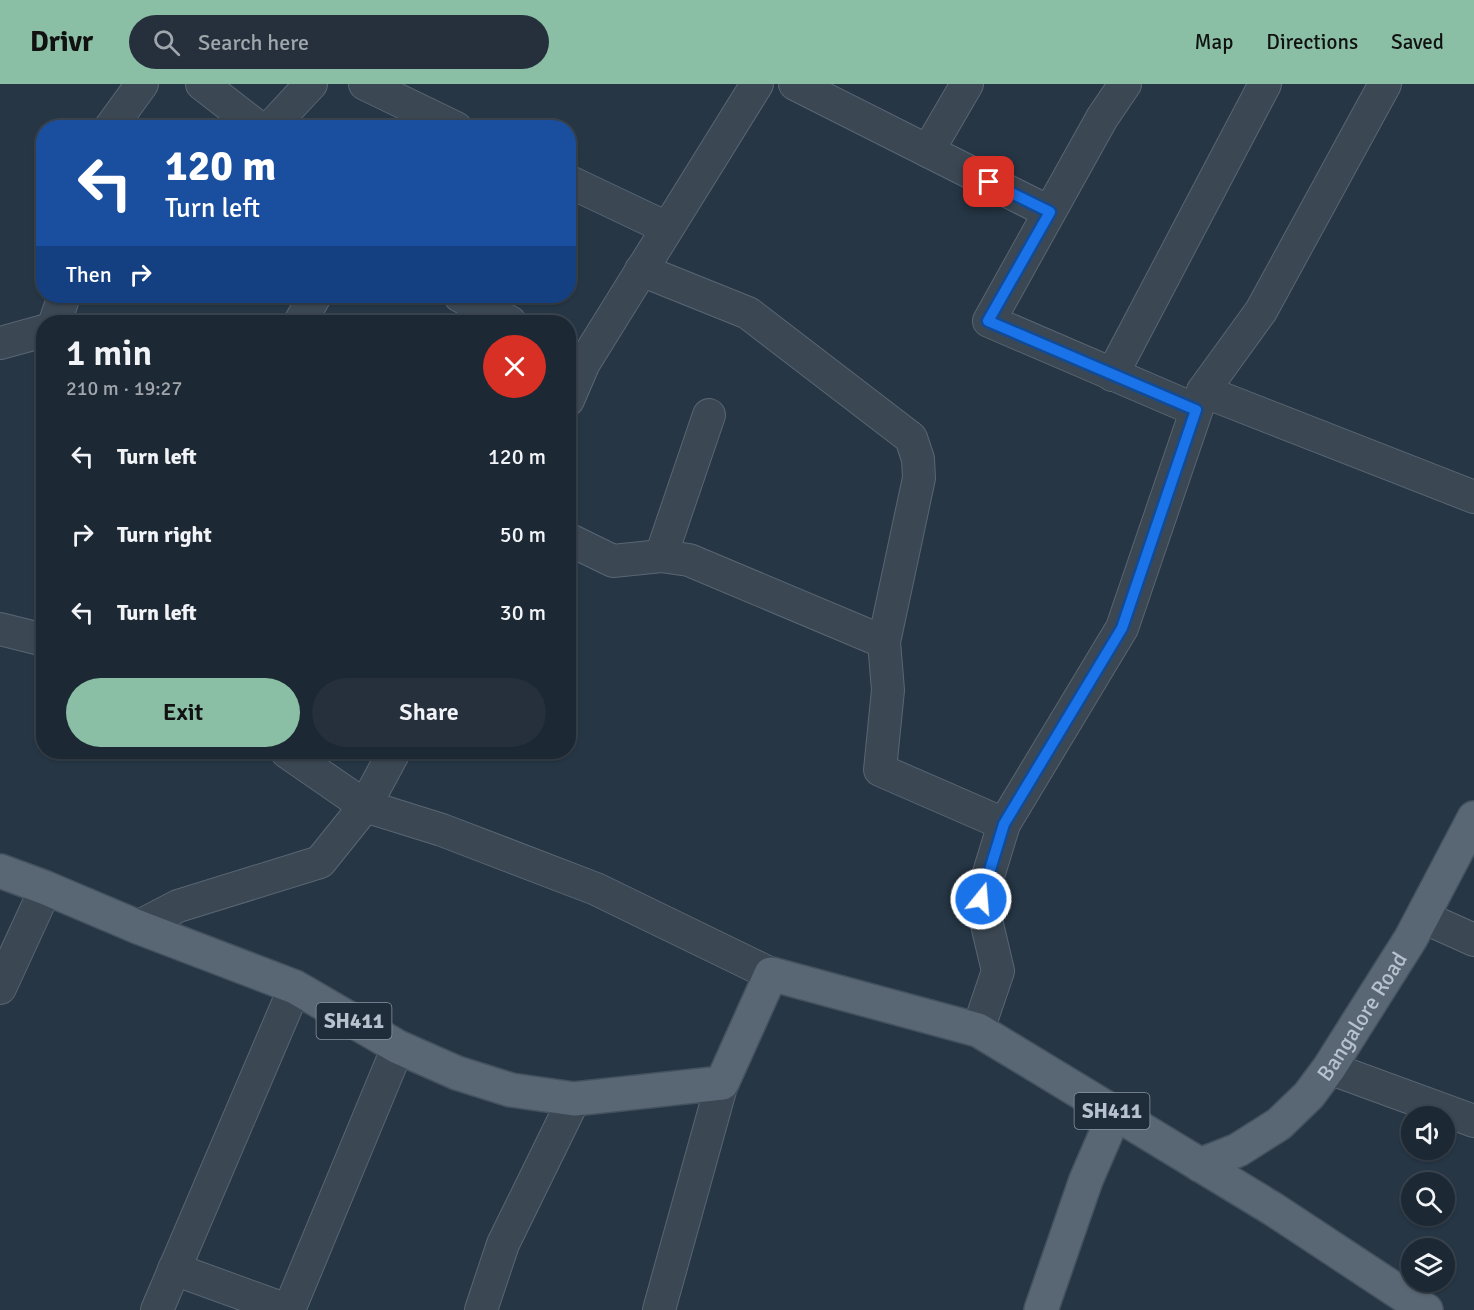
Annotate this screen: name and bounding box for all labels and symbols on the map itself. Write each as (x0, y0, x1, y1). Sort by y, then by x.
pin (963, 156, 1014, 207)
position arrow (949, 867, 1013, 931)
street label: Bangalore Road (1311, 947, 1412, 1086)
road number: SH411 (316, 1003, 392, 1039)
road number: SH411 (1074, 1093, 1150, 1129)

